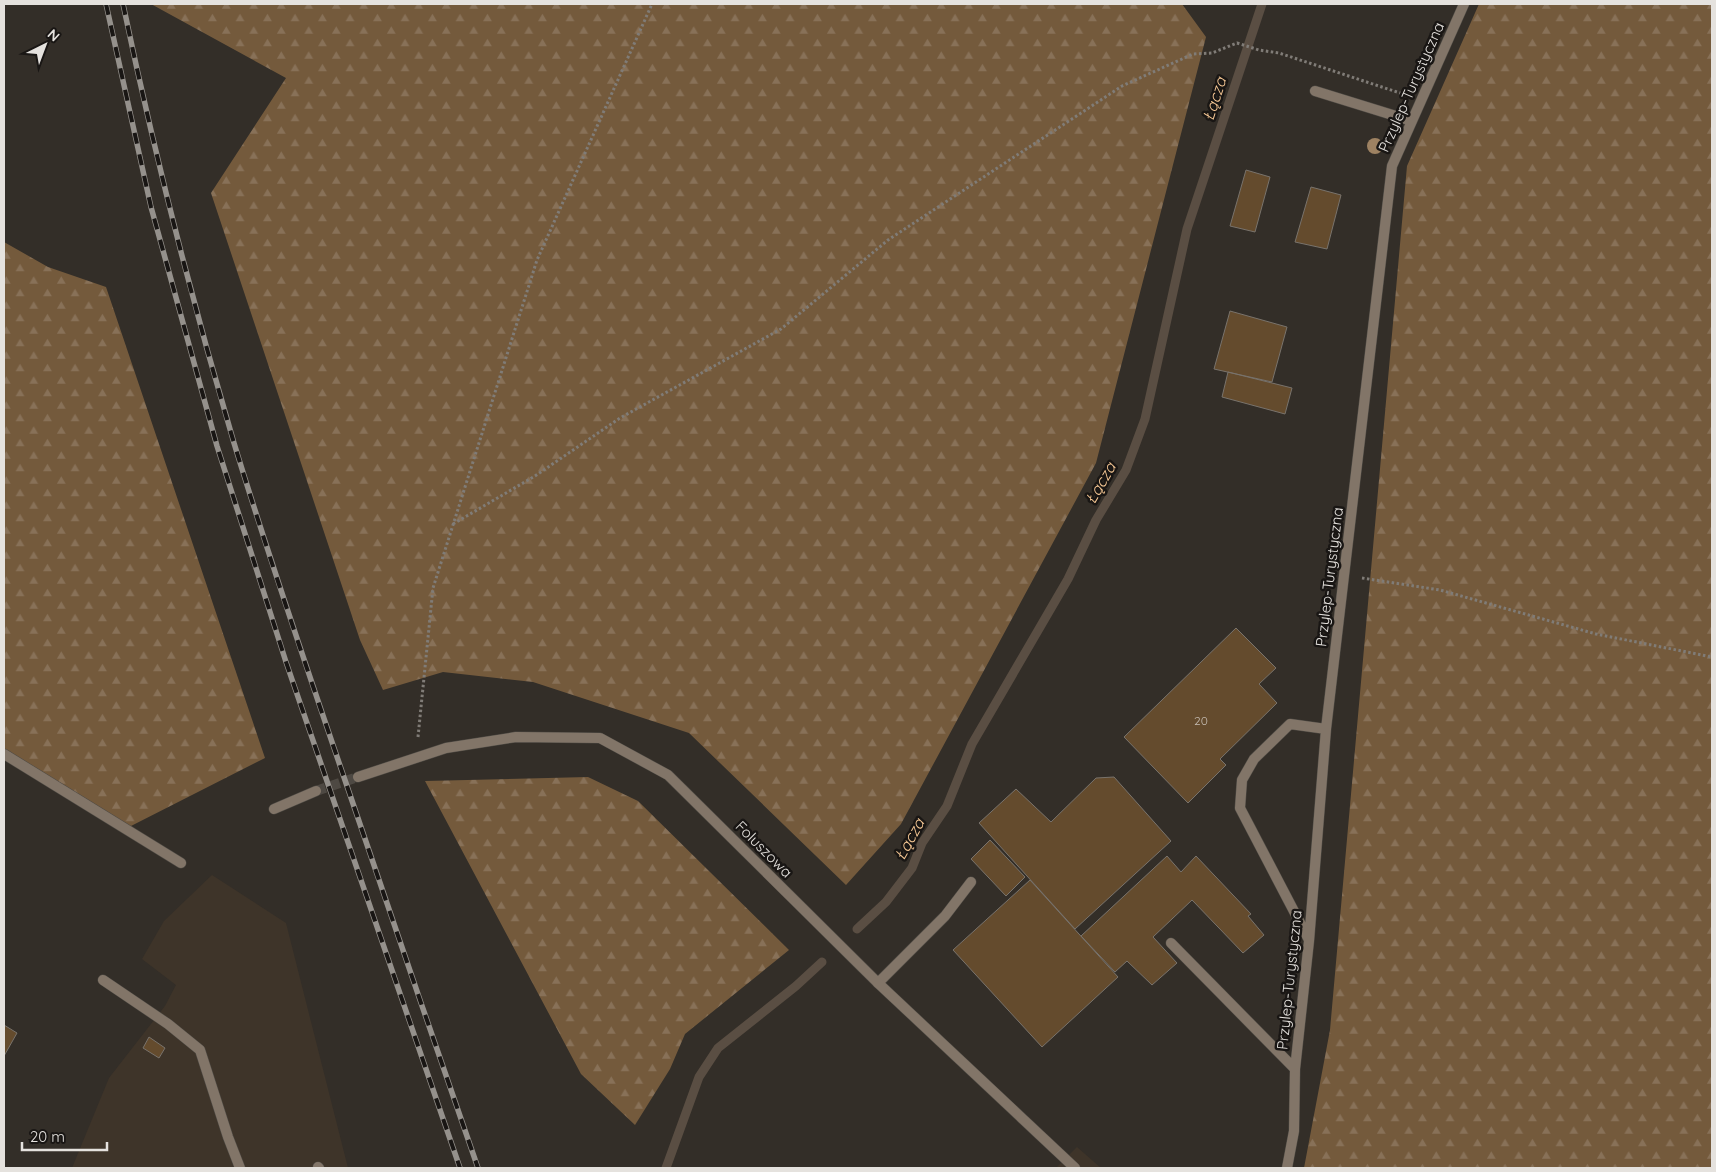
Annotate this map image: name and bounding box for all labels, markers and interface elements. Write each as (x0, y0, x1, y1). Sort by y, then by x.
street label: Przylep-Turystyczna (1374, 19, 1448, 155)
north arrow (20, 20, 70, 70)
text: N (44, 25, 64, 45)
water label: Łącza (1198, 73, 1231, 123)
water label: Łącza (1080, 458, 1120, 507)
street label: Przylep-Turystyczna (1311, 506, 1347, 648)
house number: 20 (1194, 713, 1208, 728)
water label: Łącza (889, 814, 929, 863)
street label: Foluszowa (732, 817, 796, 881)
street label: Przylep-Turystyczna (1272, 909, 1306, 1051)
scale bar (22, 1120, 108, 1152)
text: 20 m (30, 1127, 65, 1146)

